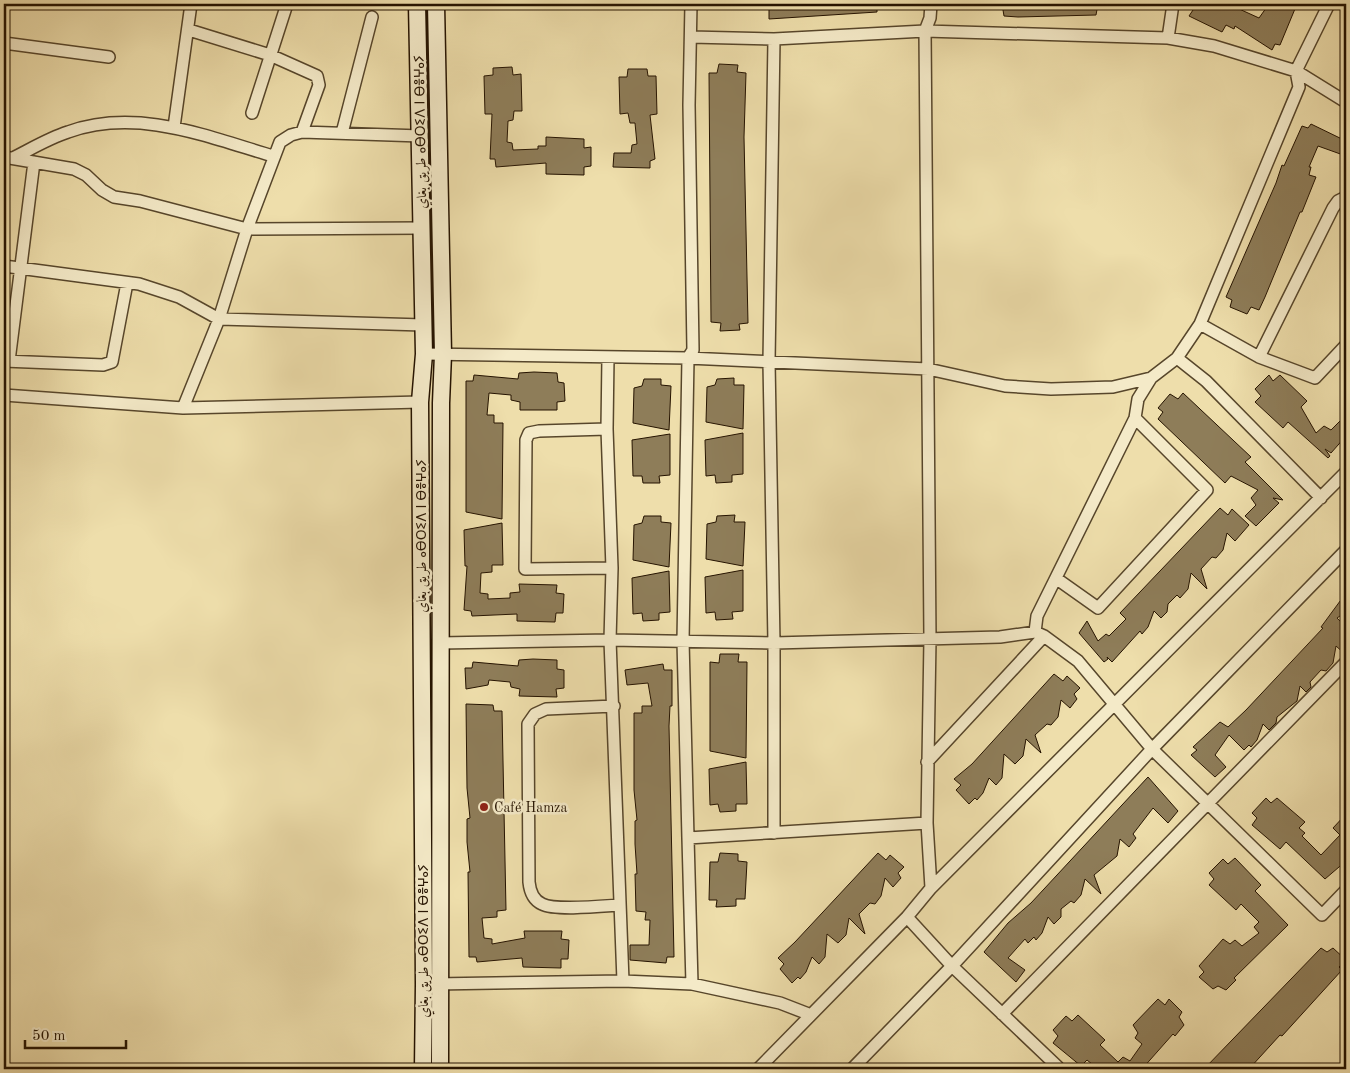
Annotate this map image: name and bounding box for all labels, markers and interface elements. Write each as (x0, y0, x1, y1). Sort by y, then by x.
street label: طريق بغاي ⴰⴱⵔⵉⴷ ⵏ ⴱⴻⵖⴰⵢ (413, 55, 433, 209)
street label: طريق بغاي ⴰⴱⵔⵉⴷ ⵏ ⴱⴻⵖⴰⵢ (415, 459, 433, 613)
marker: Café Hamza (478, 801, 490, 813)
place label: Café Hamza (494, 801, 567, 815)
street label: طريق بغاي ⴰⴱⵔⵉⴷ ⵏ ⴱⴻⵖⴰⵢ (417, 864, 435, 1018)
scale bar (25, 1018, 126, 1050)
text: 50 m (32, 1029, 66, 1044)

